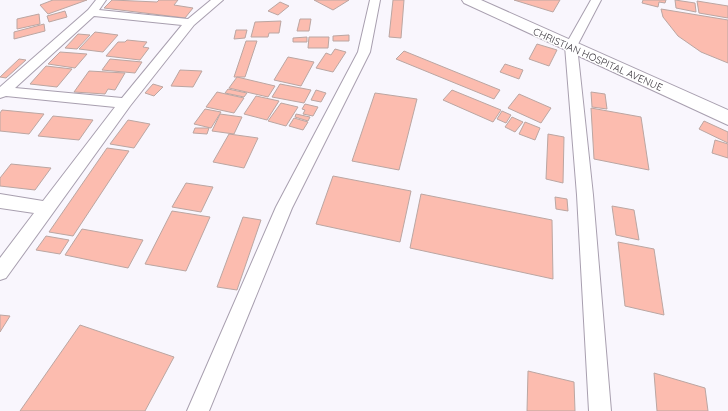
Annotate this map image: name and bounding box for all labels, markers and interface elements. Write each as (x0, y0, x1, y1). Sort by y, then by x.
street label: CHRISTIAN HOSPITAL AVENUE (531, 25, 665, 94)

